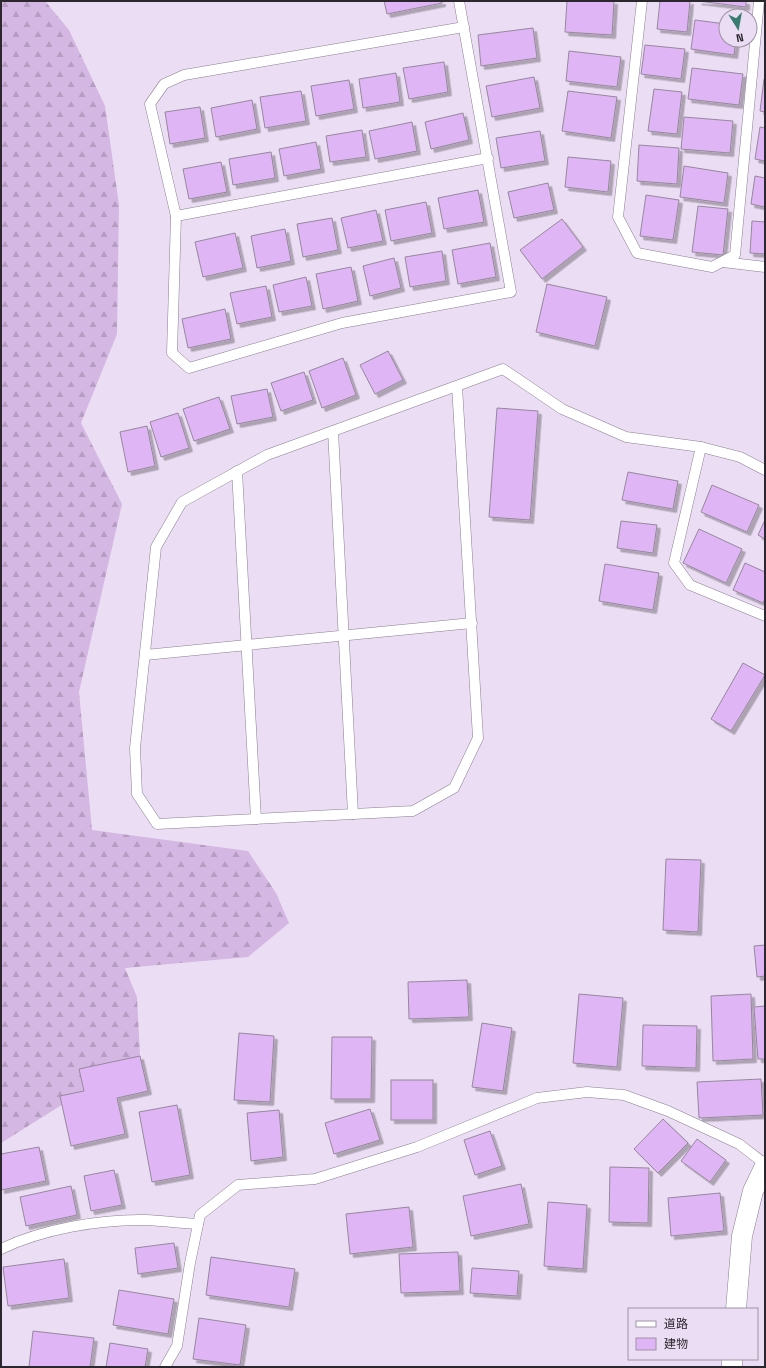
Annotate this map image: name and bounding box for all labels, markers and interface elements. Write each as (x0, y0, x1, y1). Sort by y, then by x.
north arrow (718, 8, 758, 48)
text: N (735, 30, 745, 45)
legend (628, 1308, 758, 1360)
text: 道路 (664, 1316, 688, 1332)
text: 建物 (664, 1336, 688, 1352)

